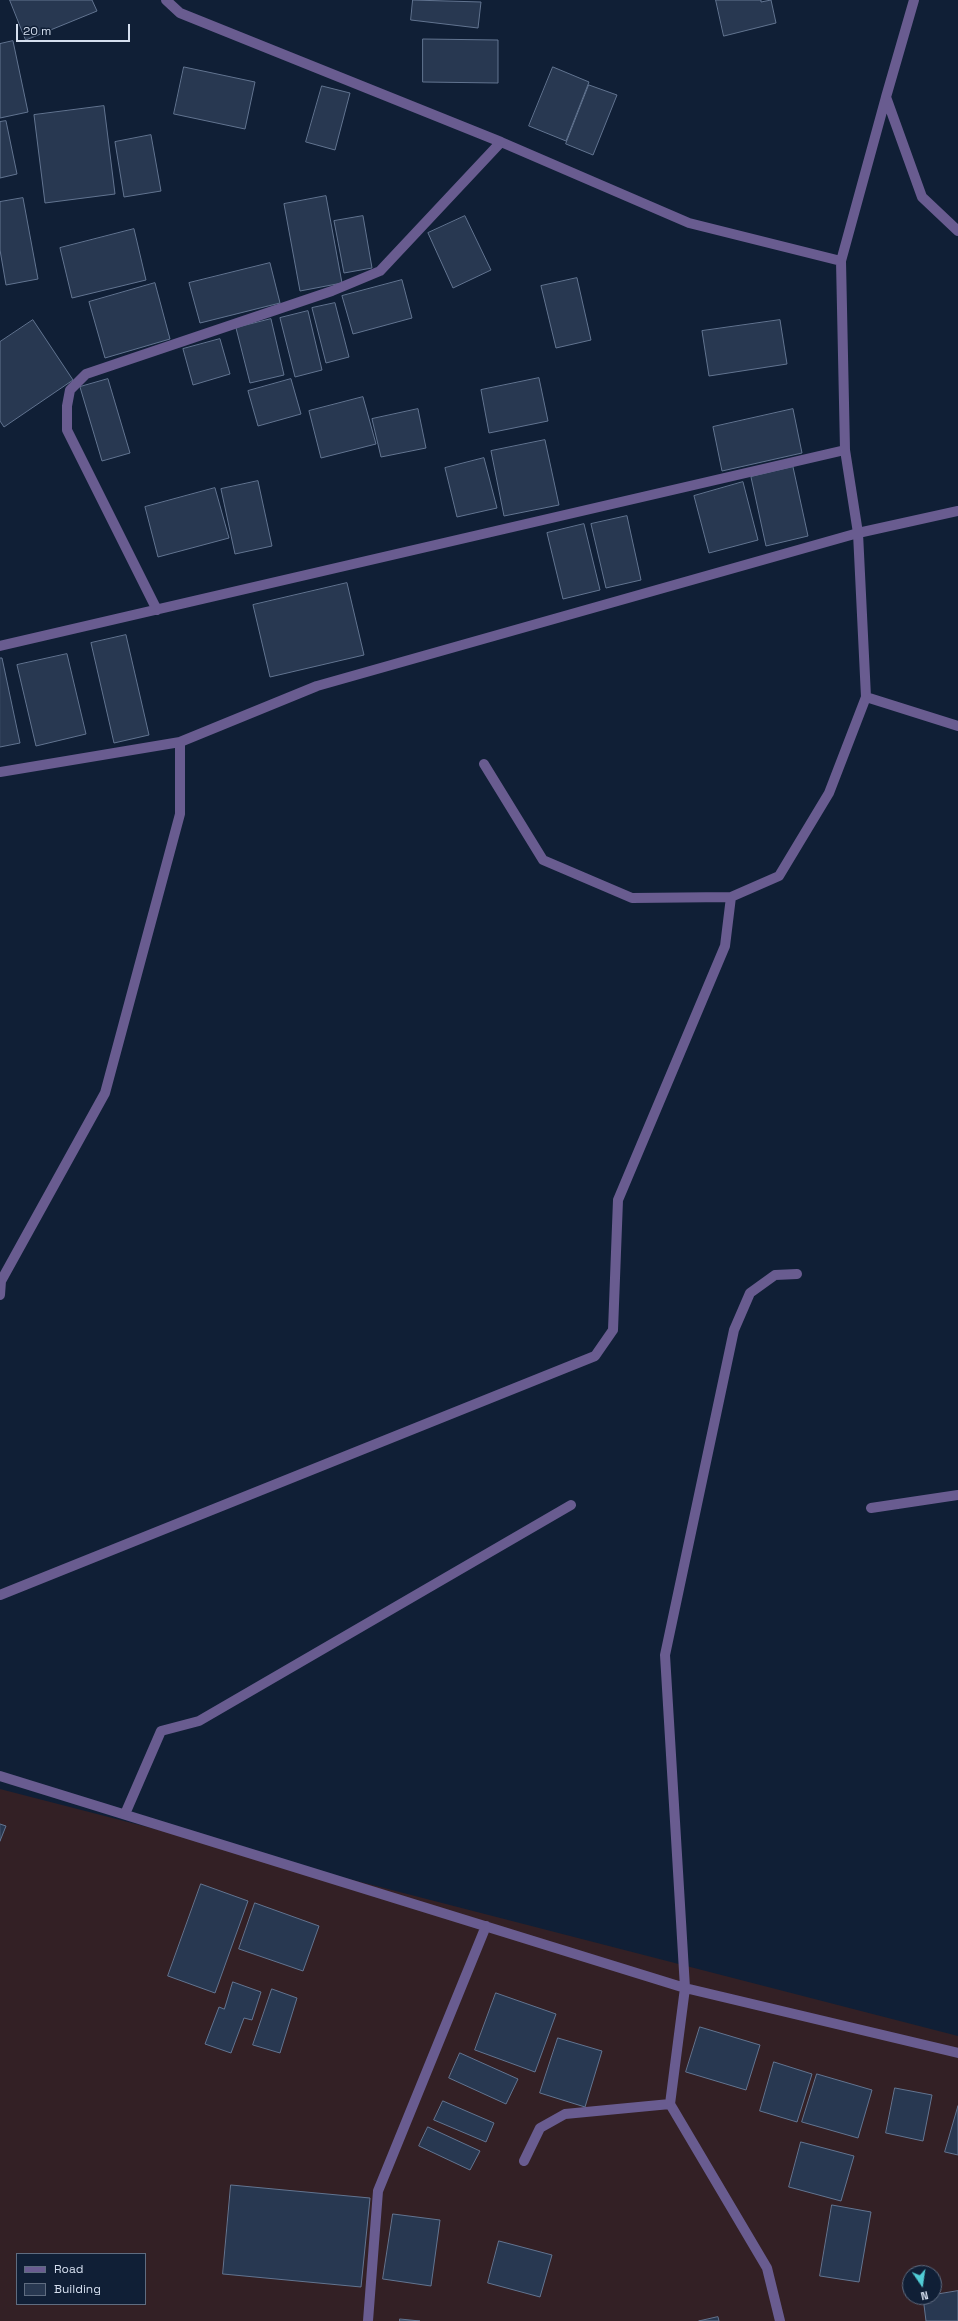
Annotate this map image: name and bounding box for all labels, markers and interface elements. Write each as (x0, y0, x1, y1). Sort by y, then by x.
scale bar (18, 16, 132, 42)
text: 20 m (23, 23, 51, 39)
legend (16, 2253, 146, 2305)
text: Road (54, 2261, 83, 2277)
north arrow (902, 2265, 942, 2305)
text: Building (54, 2281, 101, 2297)
text: N (919, 2288, 930, 2303)

